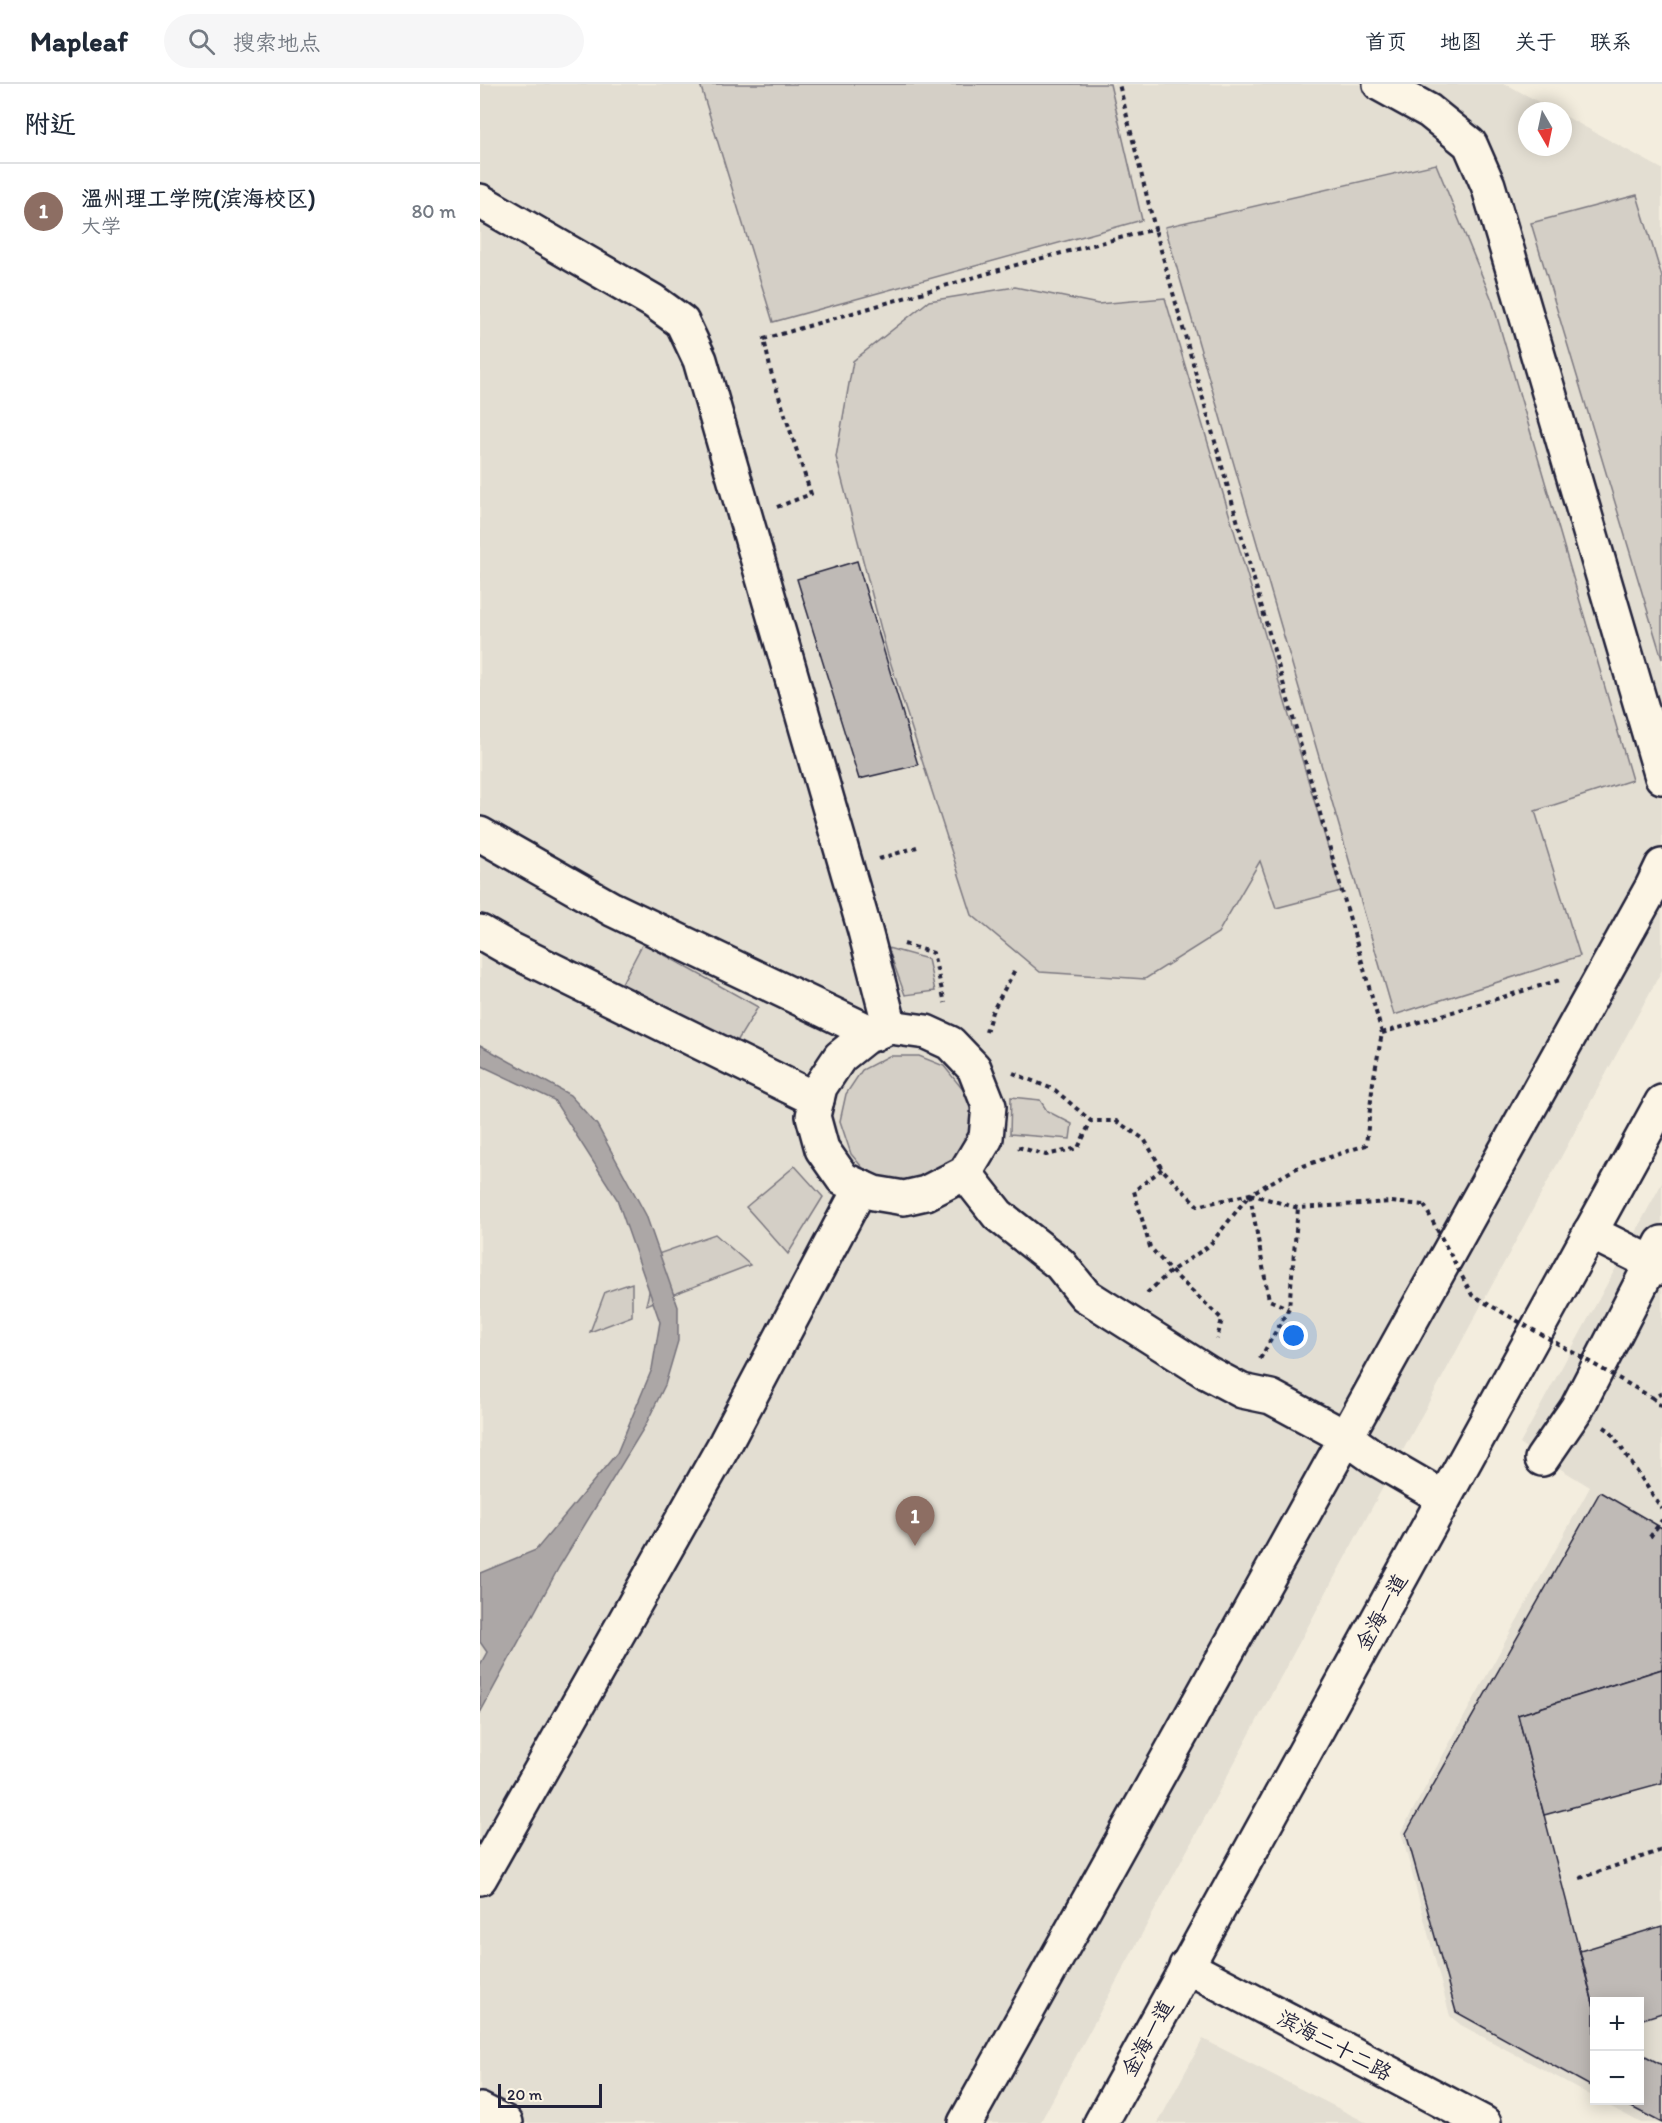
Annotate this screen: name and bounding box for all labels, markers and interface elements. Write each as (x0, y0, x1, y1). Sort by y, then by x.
search box (164, 14, 584, 68)
text: Mapleaf (30, 24, 128, 58)
icon: search (185, 25, 218, 58)
text: 搜索地点 (233, 29, 321, 56)
text: 首页 (1365, 29, 1407, 54)
text: 地图 (1440, 29, 1482, 54)
text: 关于 (1515, 29, 1557, 54)
text: 联系 (1590, 29, 1632, 54)
north arrow (1518, 102, 1572, 156)
text: 附近 (24, 108, 76, 140)
text: 温州理工学院(滨海校区) (81, 185, 315, 212)
text: 1 (39, 199, 48, 223)
text: 80 m (411, 199, 456, 223)
text: 大学 (81, 214, 121, 238)
your location (1279, 1321, 1308, 1350)
pin: 1 (896, 1496, 934, 1546)
street label: 金海一道 (1350, 1569, 1412, 1655)
street label: 金海一道 (1116, 1995, 1178, 2081)
map controls (1590, 1997, 1644, 2105)
button: + (1590, 1997, 1644, 2051)
street label: 滨海二十二路 (1274, 2004, 1396, 2086)
button: − (1590, 2051, 1644, 2105)
scale bar (498, 2081, 602, 2108)
text: 20 m (507, 2085, 542, 2104)

